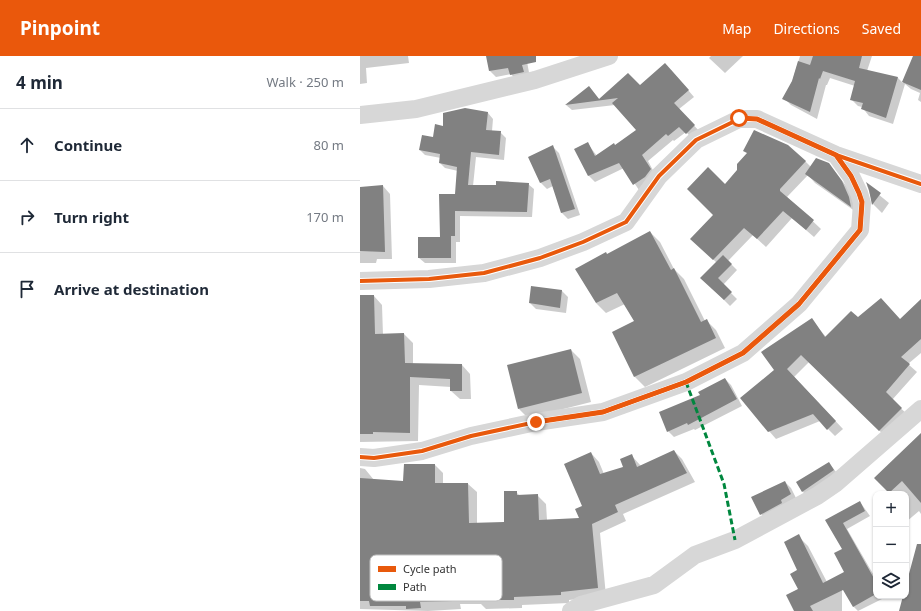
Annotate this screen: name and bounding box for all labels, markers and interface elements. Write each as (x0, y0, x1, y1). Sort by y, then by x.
text: Pinpoint (20, 15, 100, 41)
text: Map (722, 19, 751, 38)
text: Directions (773, 19, 840, 38)
text: Saved (862, 19, 901, 38)
text: 4 min (16, 71, 63, 94)
text: Walk · 250 m (266, 73, 344, 91)
route start (730, 109, 748, 127)
icon: ahead (16, 134, 38, 156)
text: Continue (54, 135, 122, 155)
text: 80 m (314, 136, 344, 154)
icon: right (16, 206, 38, 228)
text: Turn right (54, 207, 129, 227)
text: 170 m (306, 208, 344, 226)
icon: arrive (16, 278, 38, 300)
text: Arrive at destination (54, 279, 209, 299)
route end (527, 413, 545, 431)
map controls (873, 491, 909, 599)
button: + (873, 491, 909, 527)
button: − (873, 527, 909, 563)
legend (370, 555, 502, 601)
text: Cycle path (403, 561, 456, 576)
button: layers (873, 563, 909, 599)
text: Path (403, 579, 427, 594)

